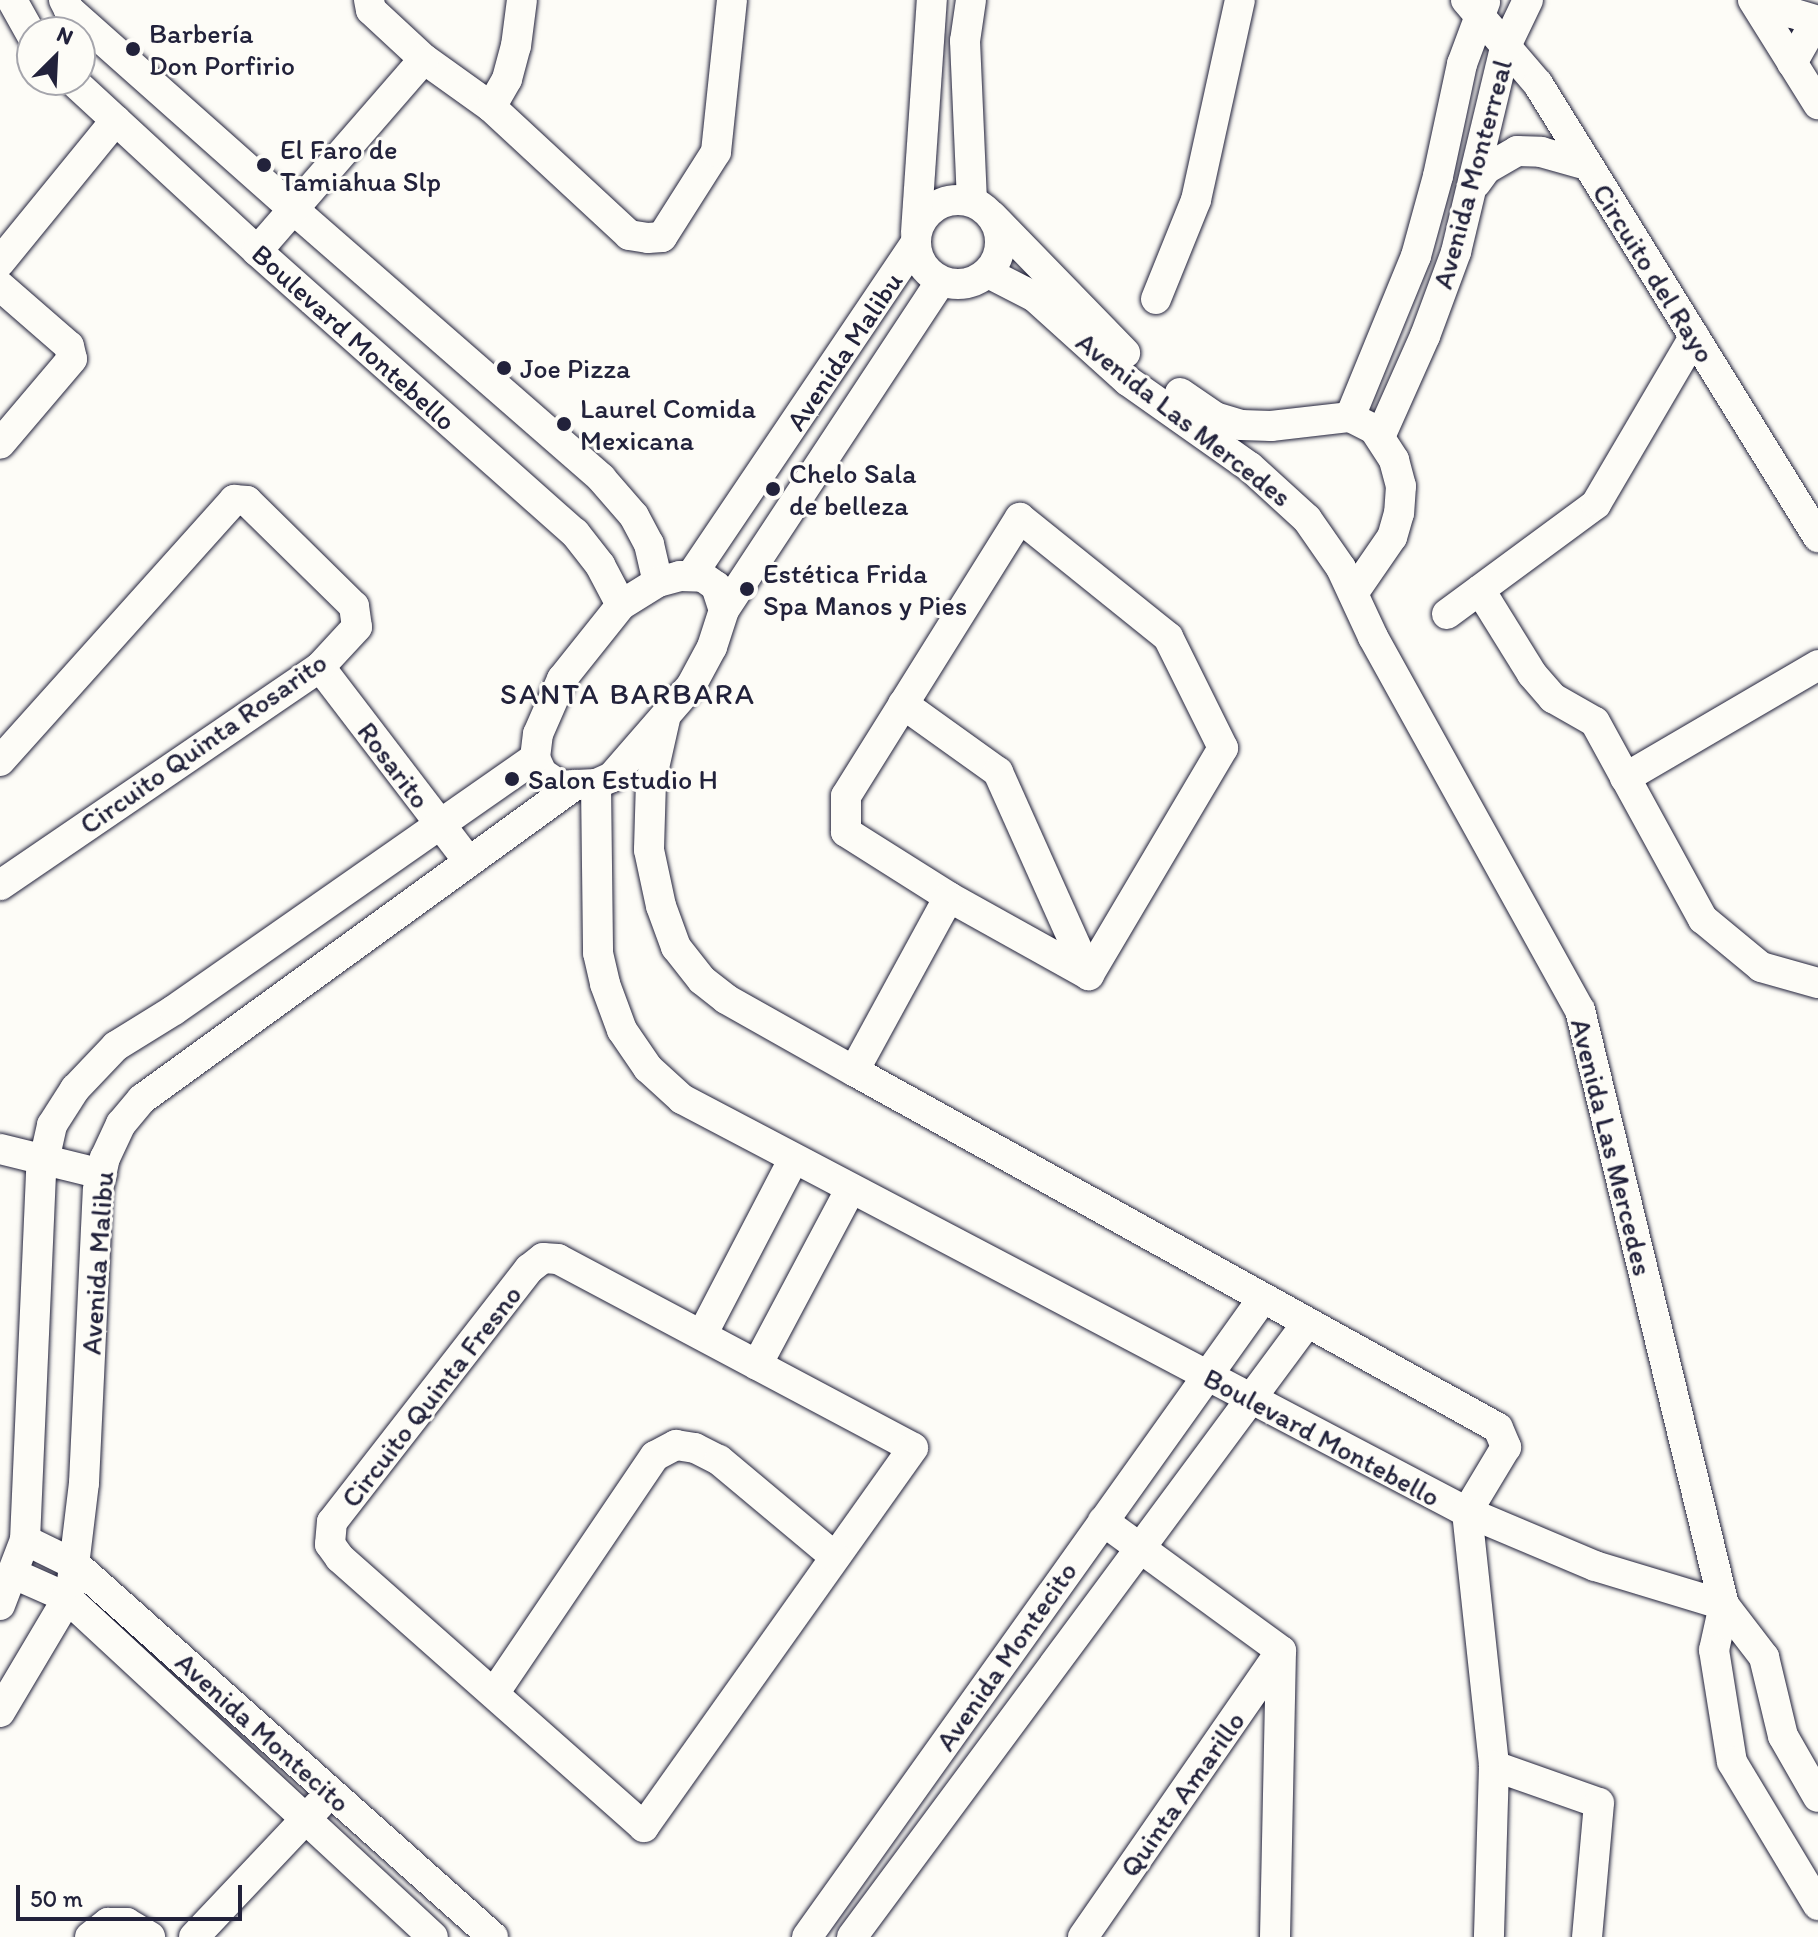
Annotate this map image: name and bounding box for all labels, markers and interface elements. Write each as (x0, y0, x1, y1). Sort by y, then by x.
north arrow (16, 16, 96, 96)
place label: Barbería Don Porfirio (149, 16, 294, 82)
text: N (53, 20, 77, 51)
marker: Barbería Don Porfirio (124, 40, 142, 58)
street label: Avenida Monterreal (1425, 56, 1519, 292)
place label: El Faro de Tamiahua Slp (280, 132, 440, 198)
marker: El Faro de Tamiahua Slp (255, 156, 273, 174)
street label: Circuito del Rayo (1586, 178, 1722, 368)
street label: Boulevard Montebello (245, 236, 463, 438)
street label: Avenida Malibu (779, 265, 909, 437)
street label: Avenida Las Mercedes (1070, 325, 1298, 513)
place label: Joe Pizza (520, 351, 630, 385)
marker: Joe Pizza (495, 359, 513, 377)
place label: Laurel Comida Mexicana (580, 391, 755, 457)
marker: Laurel Comida Mexicana (555, 415, 573, 433)
place label: Chelo Sala de belleza (789, 456, 916, 522)
marker: Chelo Sala de belleza (764, 480, 782, 498)
place label: Estética Frida Spa Manos y Pies (763, 556, 968, 622)
marker: Estética Frida Spa Manos y Pies (738, 580, 756, 598)
street label: Circuito Quinta Rosarito (74, 645, 332, 841)
district label: SANTA BARBARA (499, 676, 757, 712)
street label: Rosarito (351, 715, 437, 815)
place label: Salon Estudio H (528, 762, 718, 796)
marker: Salon Estudio H (503, 770, 521, 788)
street label: Avenida Las Mercedes (1564, 1015, 1660, 1279)
street label: Avenida Malibu (74, 1170, 120, 1356)
street label: Circuito Quinta Fresno (333, 1278, 529, 1514)
street label: Boulevard Montebello (1198, 1360, 1446, 1514)
street label: Avenida Montecito (928, 1555, 1084, 1757)
street label: Avenida Montecito (169, 1645, 357, 1819)
street label: Quinta Amarillo (1113, 1705, 1251, 1883)
scale bar (20, 1869, 246, 1919)
text: 50 m (30, 1884, 83, 1913)

